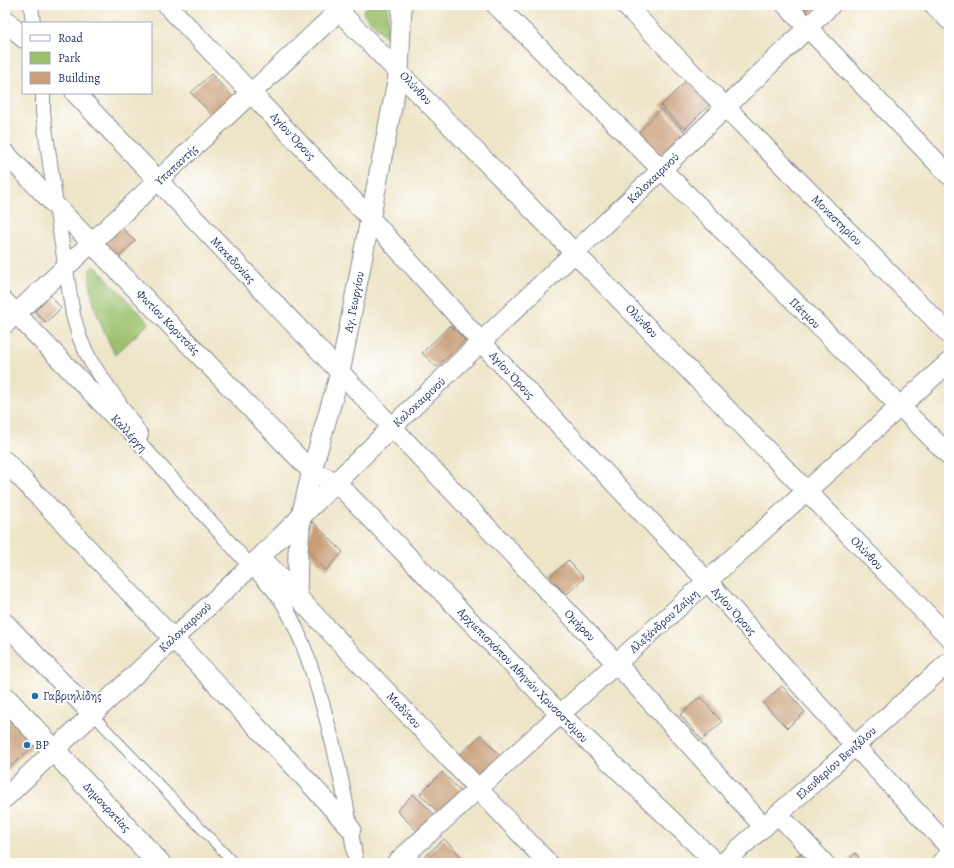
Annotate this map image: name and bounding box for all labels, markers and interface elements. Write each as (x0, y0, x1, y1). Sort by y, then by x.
legend (22, 22, 152, 94)
text: Road (58, 30, 84, 46)
text: Park (58, 50, 81, 66)
street label: Ολύνθου (396, 68, 436, 108)
text: Building (58, 70, 100, 86)
street label: Αγίου Όρους (266, 108, 319, 163)
street label: Υπαπαντής (150, 141, 201, 190)
street label: Καλοκαιρινού (623, 149, 683, 207)
street label: Μοναστηρίου (808, 191, 866, 249)
street label: Μακεδονίας (207, 233, 259, 287)
street label: Αγ. Γεωργίου (340, 270, 368, 335)
street label: Φωτίου Κορυτσάς (133, 286, 203, 358)
street label: Πάτμου (786, 294, 824, 332)
street label: Ολύνθου (622, 301, 662, 341)
street label: Αγίου Όρους (485, 347, 538, 402)
street label: Καλοκαιρινού (389, 373, 449, 431)
street label: Καλλέργη (107, 411, 151, 455)
street label: Ολύνθου (847, 533, 887, 573)
street label: Αγίου Όρους (707, 583, 760, 639)
street label: Αλεξάνδρου Ζαΐμη (625, 585, 702, 657)
street label: Καλοκαιρινού (155, 598, 215, 656)
street label: Αρχιεπισκόπου Αθηνών Χρυσοστόμου (453, 603, 592, 746)
street label: Ομήρου (561, 606, 599, 644)
place label: Γαβριηλίδης (43, 688, 102, 704)
street label: Μαδύτου (383, 688, 425, 732)
marker: Γαβριηλίδης (30, 691, 40, 701)
street label: Ελευθερίου Βενιζέλου (793, 723, 879, 803)
place label: BP (35, 737, 49, 753)
marker: BP (22, 740, 32, 750)
street label: Δημοκρατίας (80, 779, 134, 835)

